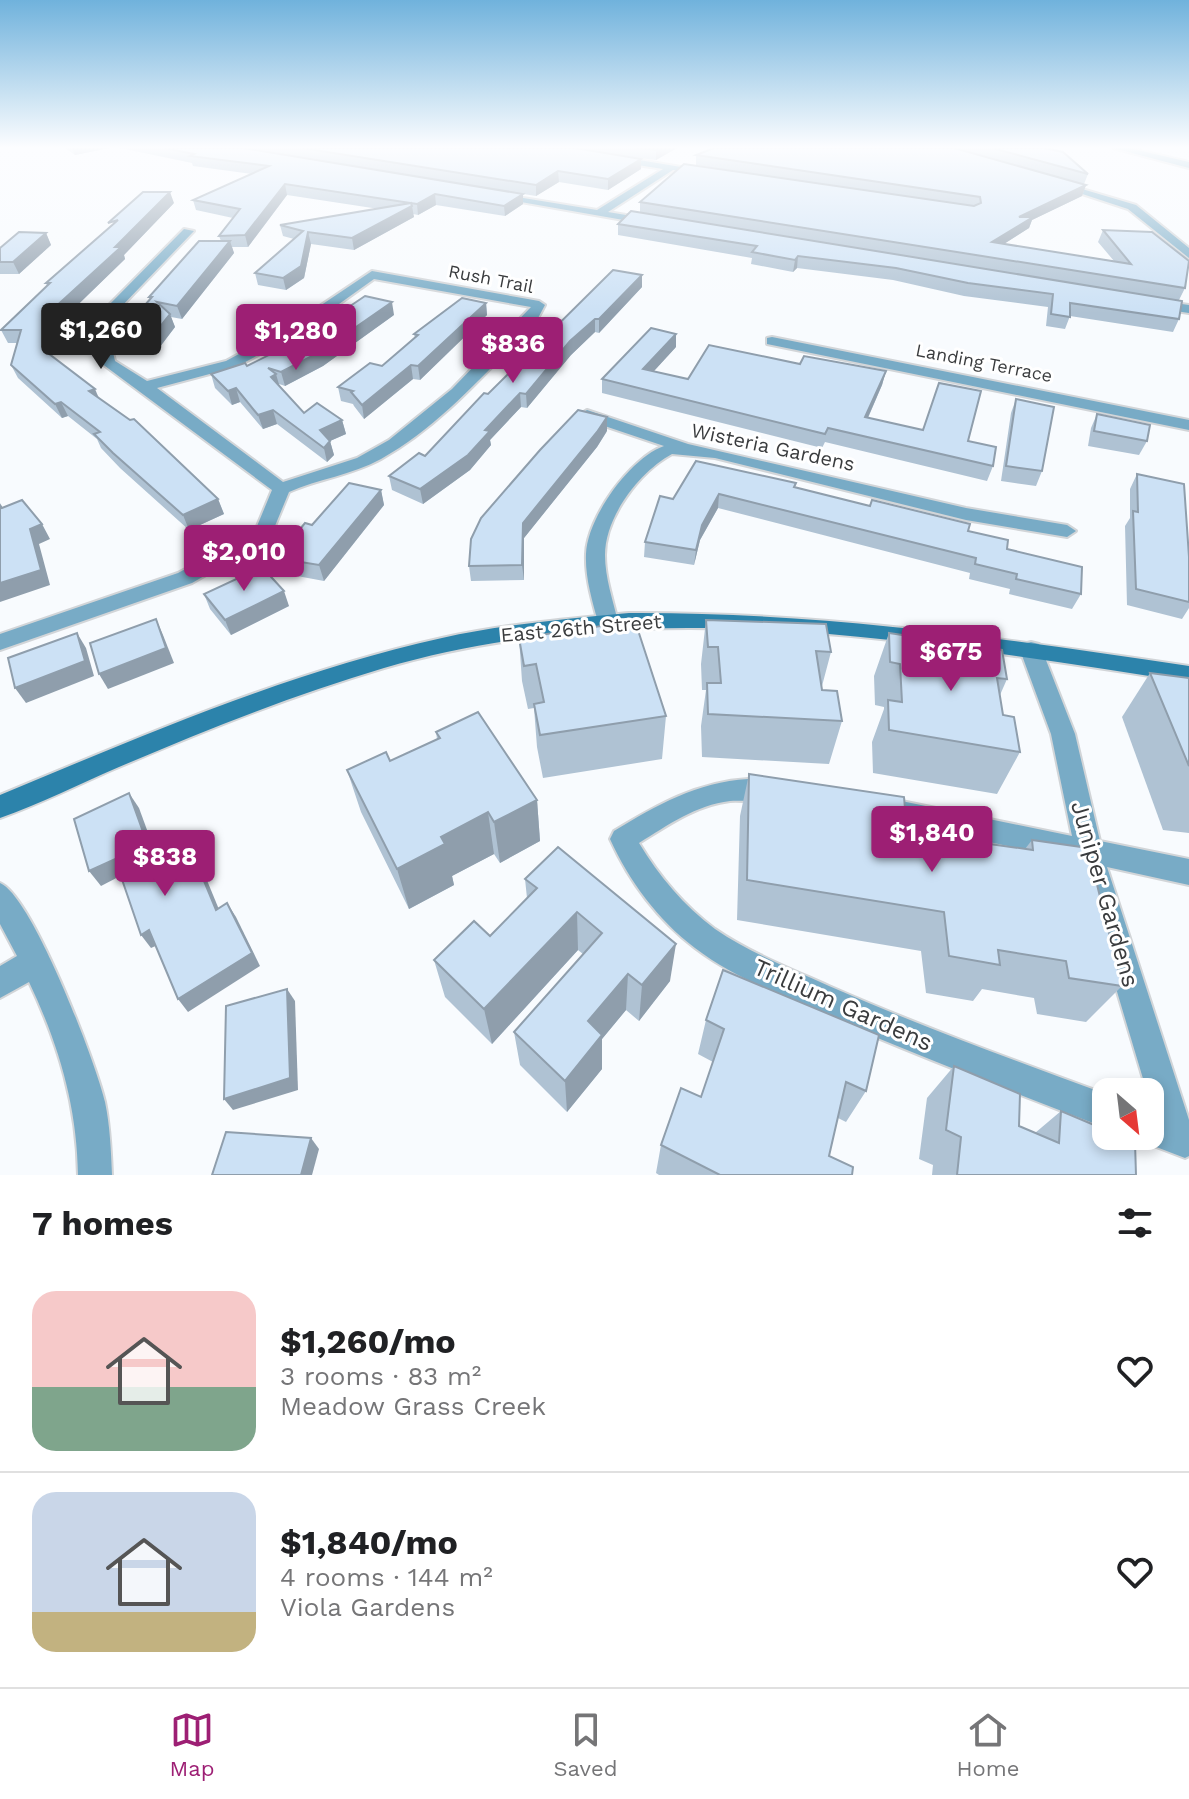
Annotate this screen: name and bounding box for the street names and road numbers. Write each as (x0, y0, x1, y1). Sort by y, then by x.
street label: Rush Trail (447, 260, 536, 297)
street label: Landing Terrace (914, 339, 1054, 386)
street label: Wisteria Gardens (689, 418, 857, 476)
street label: East 26th Street (500, 609, 663, 647)
street label: Juniper Gardens (1065, 798, 1145, 990)
street label: Trillium Gardens (749, 953, 937, 1057)

